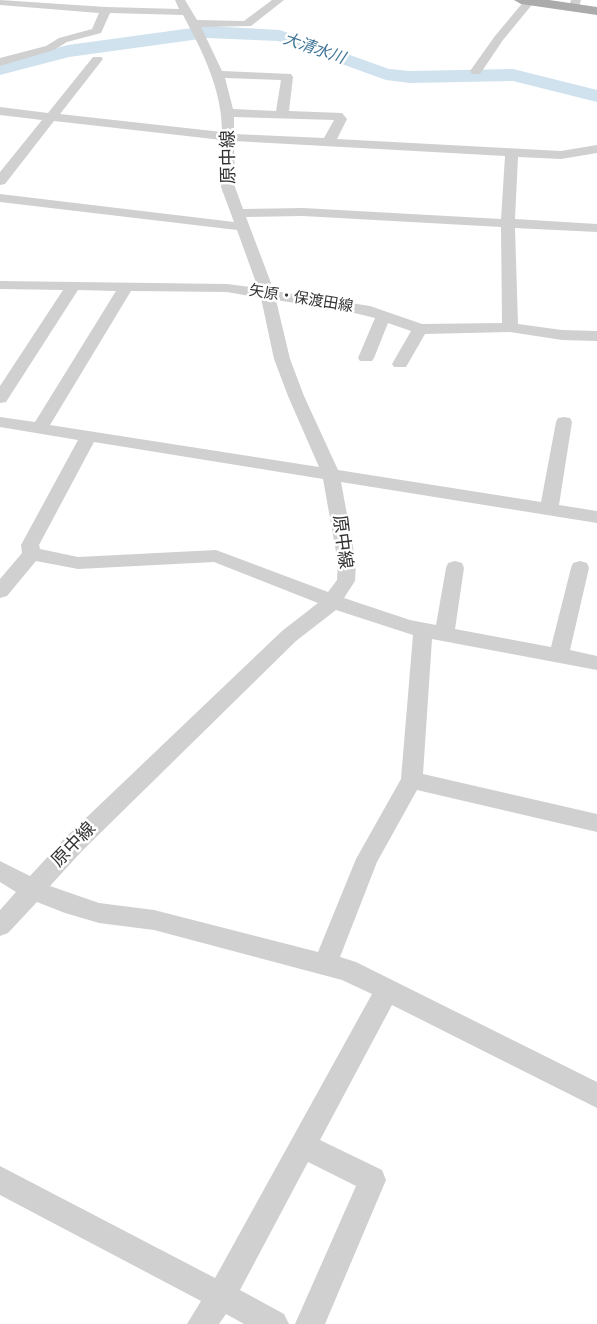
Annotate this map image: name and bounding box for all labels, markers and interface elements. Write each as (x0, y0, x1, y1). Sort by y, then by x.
water label: 大清水川 (281, 30, 347, 68)
street label: 原中線 (218, 130, 240, 184)
street label: 矢原・保渡田線 (248, 282, 354, 316)
street label: 原中線 (328, 514, 356, 570)
street label: 原中線 (47, 818, 101, 872)

